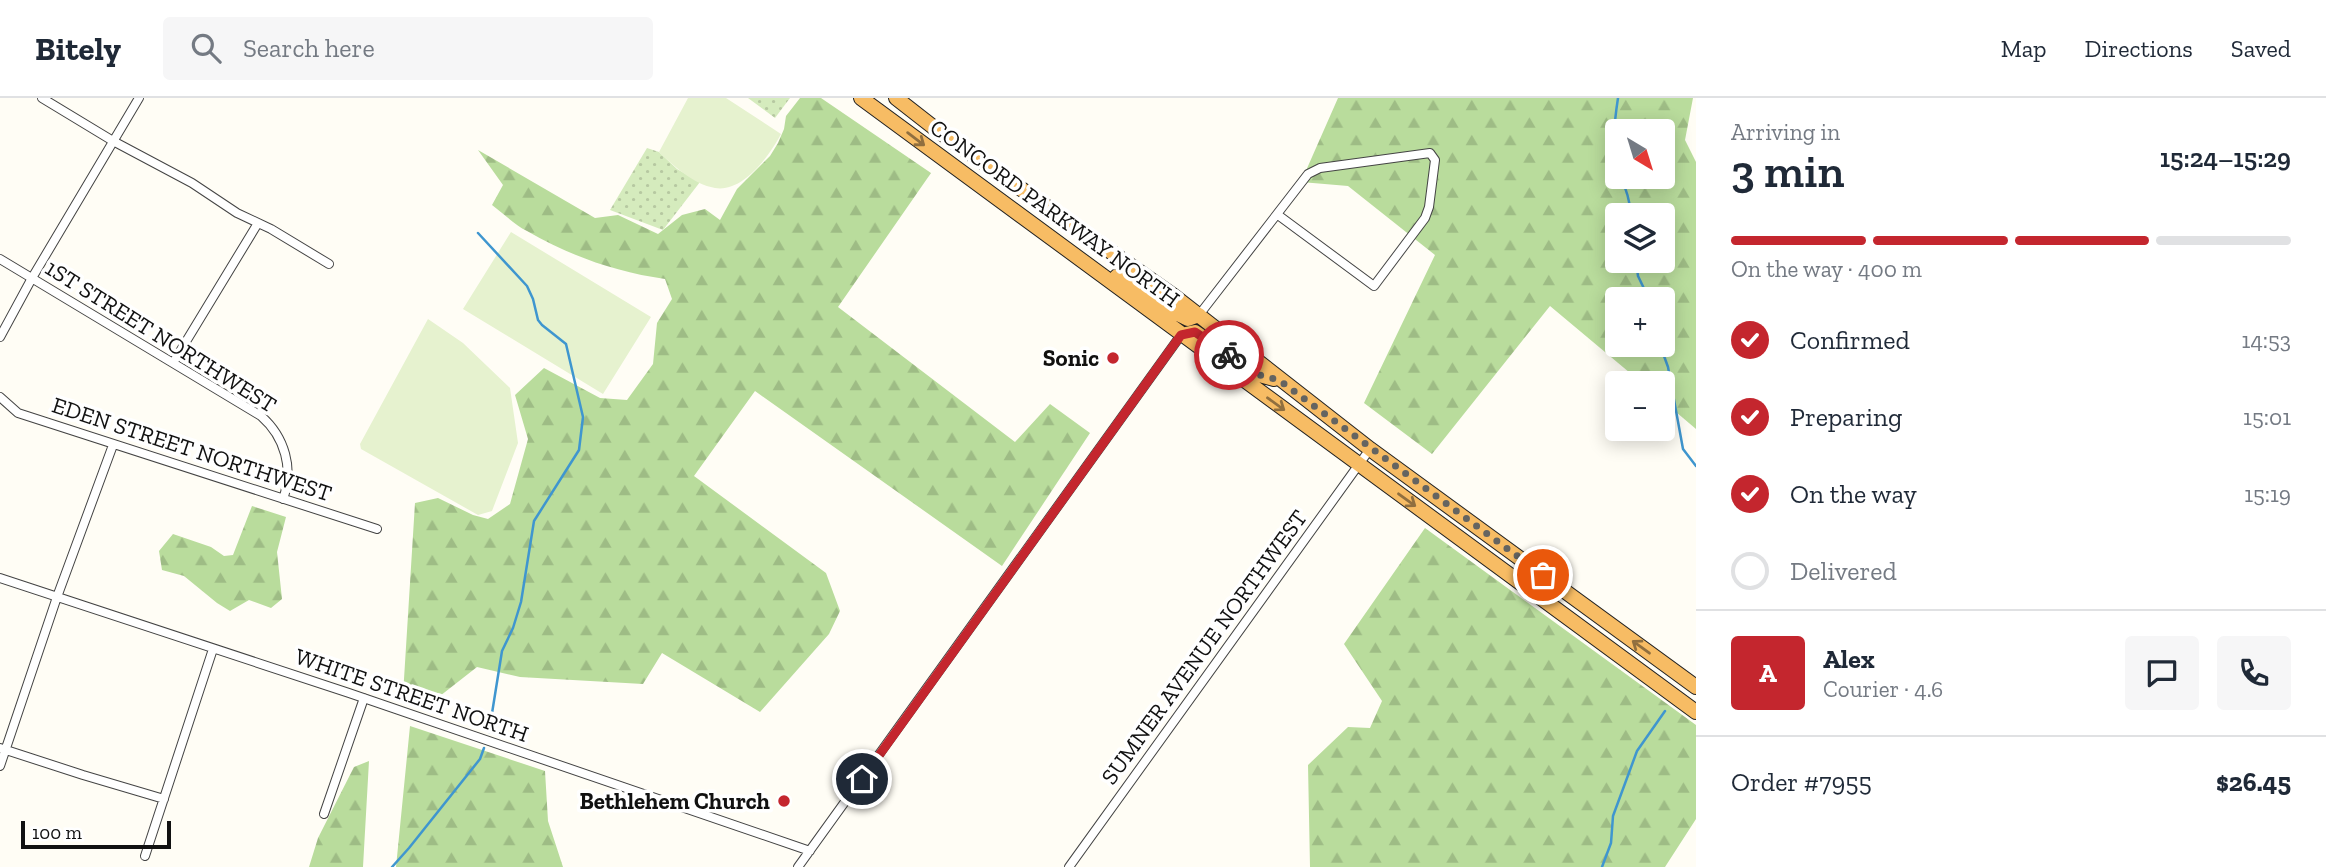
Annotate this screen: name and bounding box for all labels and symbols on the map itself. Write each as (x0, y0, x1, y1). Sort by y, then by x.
street label: CONCORD PARKWAY NORTH (925, 113, 1185, 313)
north arrow (1605, 119, 1675, 189)
one-way arrow (906, 131, 925, 146)
street label: 1ST STREET NORTHWEST (40, 253, 282, 419)
courier (1194, 320, 1264, 390)
place label: Sonic (1043, 344, 1099, 372)
marker: Sonic (1105, 350, 1121, 366)
street label: EDEN STREET NORTHWEST (49, 391, 335, 507)
one-way arrow (1266, 397, 1285, 412)
one-way arrow (1397, 493, 1416, 507)
street label: SUMNER AVENUE NORTHWEST (1095, 504, 1313, 790)
pin (1513, 545, 1573, 605)
one-way arrow (1632, 640, 1651, 654)
street label: WHITE STREET NORTH (292, 642, 532, 748)
pin (832, 749, 892, 809)
place label: Bethlehem Church (580, 787, 771, 815)
marker: Bethlehem Church (776, 793, 792, 809)
scale bar (21, 818, 172, 850)

